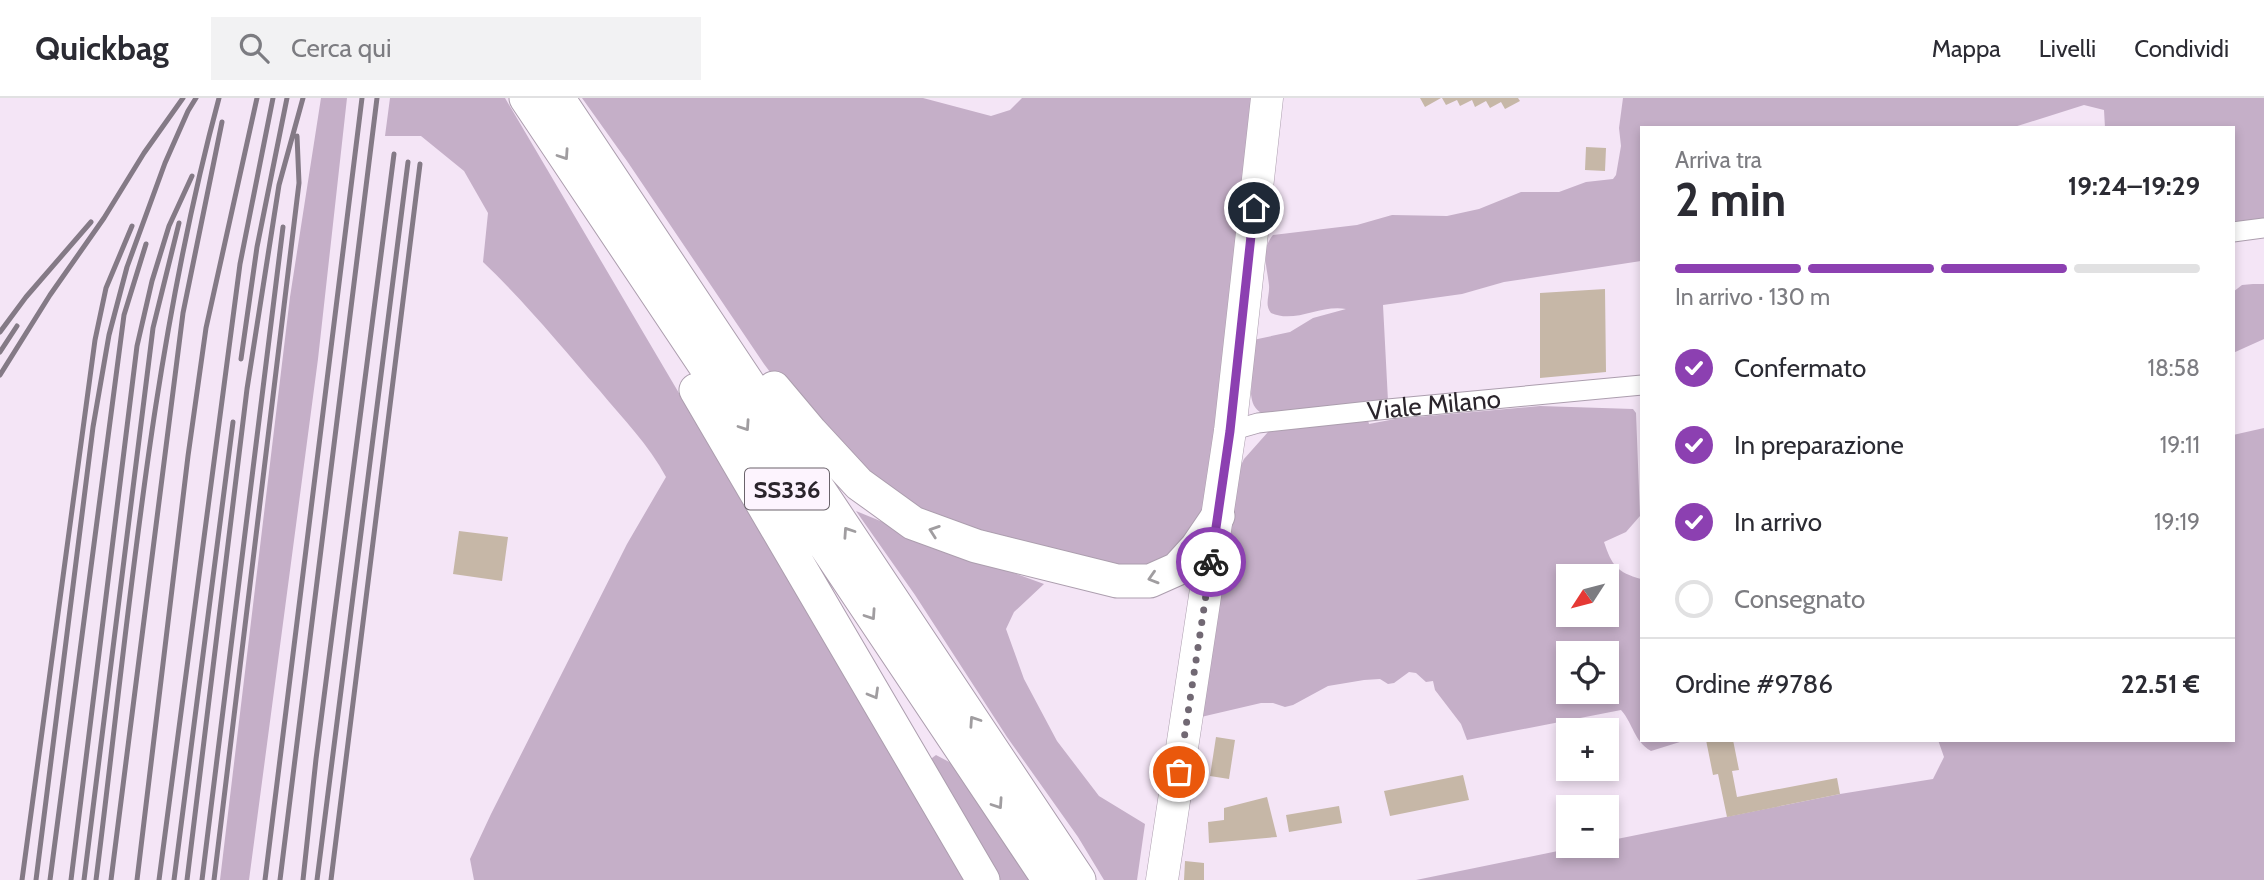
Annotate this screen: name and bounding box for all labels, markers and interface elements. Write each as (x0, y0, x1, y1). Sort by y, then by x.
search box (211, 17, 701, 80)
text: Quickbag (35, 28, 169, 68)
icon: search (235, 29, 273, 67)
text: Cerca qui (291, 32, 392, 64)
text: Mappa (1932, 34, 2001, 63)
text: Livelli (2039, 34, 2096, 63)
text: Condividi (2134, 34, 2229, 63)
text: Arriva tra (1675, 146, 1762, 174)
one-way arrow (556, 147, 568, 160)
text: 19:24–19:29 (2068, 170, 2200, 202)
text: 2 min (1675, 172, 1786, 228)
pin (1224, 178, 1284, 238)
icon: home (1235, 189, 1273, 227)
text: In arrivo · 130 m (1675, 283, 1830, 311)
icon: check (1675, 349, 1713, 387)
text: Confermato (1734, 352, 1866, 384)
text: 18:58 (2147, 354, 2200, 382)
street label: Viale Milano (1366, 382, 1502, 427)
one-way arrow (737, 418, 750, 431)
icon: check (1675, 426, 1713, 464)
text: In preparazione (1734, 429, 1904, 461)
text: 19:11 (2160, 431, 2200, 459)
road number: SS336 (745, 468, 829, 510)
icon: check (1675, 503, 1713, 541)
text: In arrivo (1734, 506, 1822, 538)
text: 19:19 (2154, 508, 2200, 536)
one-way arrow (928, 525, 940, 539)
one-way arrow (843, 527, 856, 540)
courier (1176, 527, 1246, 597)
icon: bike (1192, 543, 1230, 581)
north arrow (1556, 564, 1619, 626)
map controls (1556, 564, 1619, 858)
one-way arrow (1148, 569, 1160, 584)
text: Consegnato (1734, 583, 1865, 615)
one-way arrow (863, 607, 876, 620)
button: locate (1556, 641, 1619, 704)
text: Ordine #9786 (1675, 668, 1833, 700)
text: 22.51 € (2121, 668, 2200, 700)
one-way arrow (866, 687, 879, 700)
one-way arrow (969, 716, 982, 729)
button: + (1556, 718, 1619, 781)
pin (1149, 742, 1209, 802)
icon: bag (1160, 753, 1198, 791)
button: − (1556, 795, 1619, 858)
one-way arrow (990, 796, 1002, 809)

